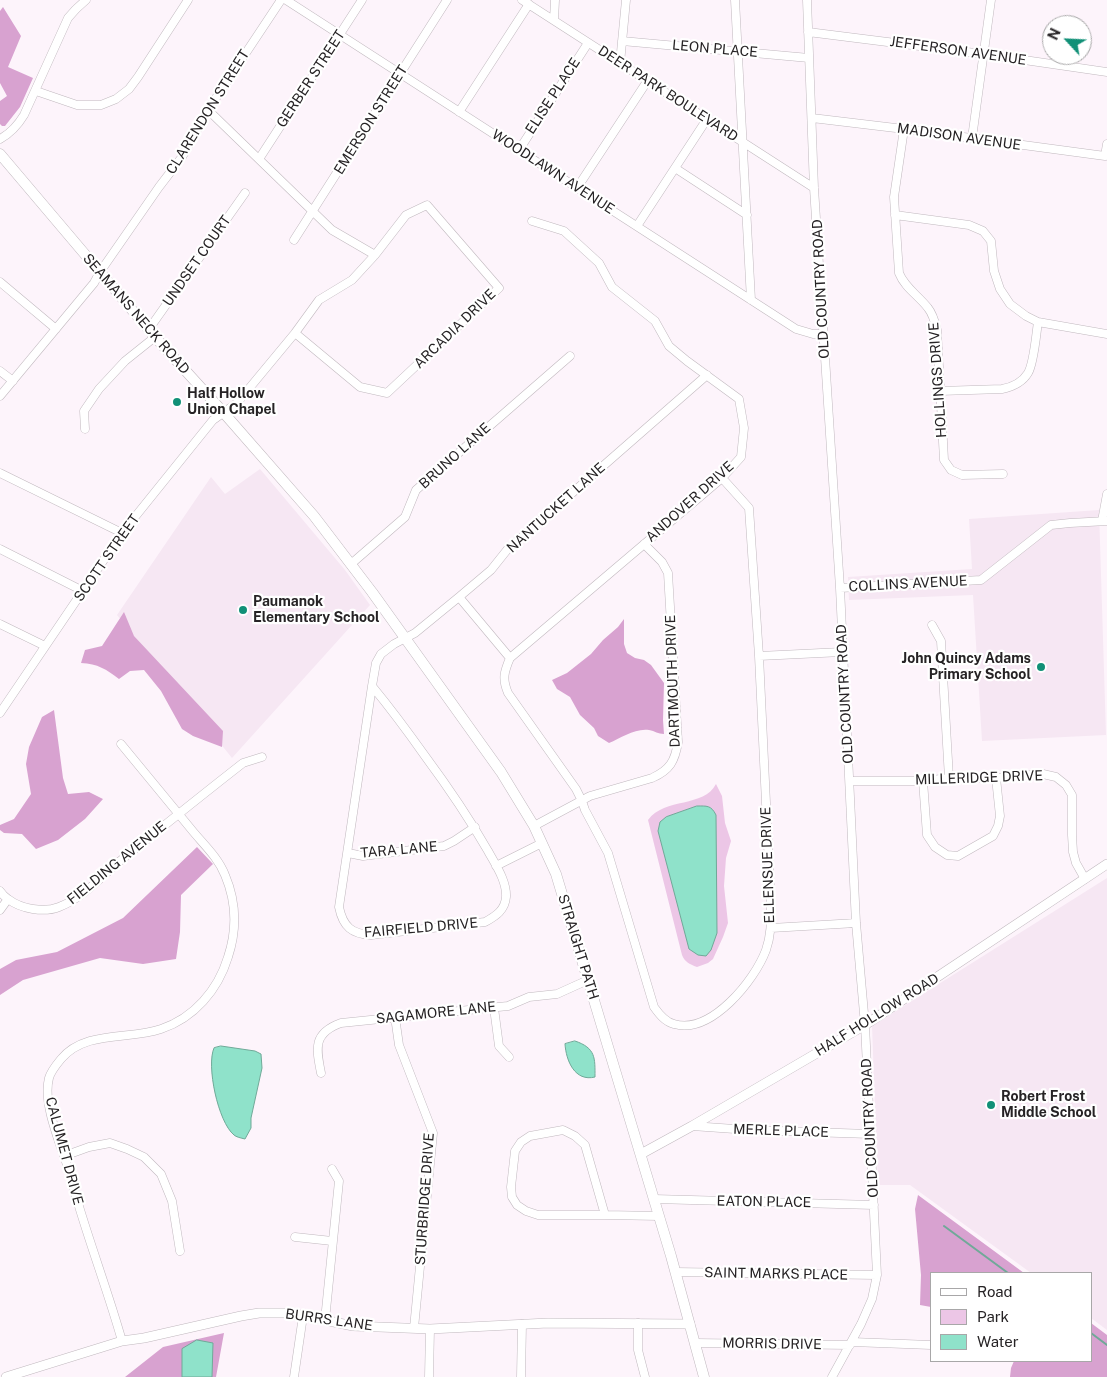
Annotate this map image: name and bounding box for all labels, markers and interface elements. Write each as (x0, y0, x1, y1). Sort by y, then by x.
north arrow (1042, 15, 1092, 65)
text: N (1045, 26, 1064, 42)
street label: GERBER STREET (273, 27, 349, 131)
street label: JEFFERSON AVENUE (889, 33, 1027, 69)
street label: LEON PLACE (671, 37, 759, 61)
street label: DEER PARK BOULEVARD (595, 42, 741, 146)
street label: CLARENDON STREET (163, 47, 253, 177)
street label: ELISE PLACE (522, 55, 584, 137)
street label: EMERSON STREET (331, 62, 411, 178)
street label: MADISON AVENUE (896, 120, 1022, 154)
street label: WOODLAWN AVENUE (489, 126, 617, 218)
street label: UNDSET COURT (159, 212, 235, 310)
street label: OLD COUNTRY ROAD (809, 219, 833, 359)
street label: SEAMANS NECK ROAD (79, 250, 193, 378)
street label: ARCADIA DRIVE (411, 286, 499, 372)
street label: HOLLINGS DRIVE (926, 322, 950, 438)
place label: Half Hollow Union Chapel (187, 386, 276, 418)
marker: Half Hollow Union Chapel (171, 396, 183, 408)
street label: BRUNO LANE (416, 420, 494, 492)
street label: ANDOVER DRIVE (643, 458, 737, 546)
street label: NANTUCKET LANE (503, 459, 609, 557)
street label: SCOTT STREET (71, 511, 143, 605)
street label: COLLINS AVENUE (848, 573, 968, 595)
place label: Paumanok Elementary School (253, 594, 380, 626)
marker: Paumanok Elementary School (237, 604, 249, 616)
street label: DARTMOUTH DRIVE (662, 614, 684, 748)
street label: OLD COUNTRY ROAD (833, 624, 857, 764)
place label: John Quincy Adams Primary School (902, 651, 1031, 684)
marker: John Quincy Adams Primary School (1035, 661, 1047, 673)
street label: MILLERIDGE DRIVE (915, 767, 1043, 789)
street label: ELLENSUE DRIVE (758, 806, 778, 924)
street label: FIELDING AVENUE (64, 818, 170, 908)
street label: TARA LANE (360, 838, 438, 862)
street label: STRAIGHT PATH (554, 892, 602, 1002)
street label: FAIRFIELD DRIVE (363, 915, 479, 941)
street label: HALF HOLLOW ROAD (812, 970, 942, 1060)
street label: SAGAMORE LANE (375, 998, 497, 1028)
street label: OLD COUNTRY ROAD (858, 1058, 882, 1198)
place label: Robert Frost Middle School (1001, 1089, 1096, 1122)
street label: CALUMET DRIVE (41, 1095, 87, 1207)
marker: Robert Frost Middle School (985, 1099, 997, 1111)
street label: MERLE PLACE (733, 1121, 829, 1141)
street label: STURBRIDGE DRIVE (412, 1132, 438, 1266)
street label: EATON PLACE (716, 1193, 812, 1211)
street label: SAINT MARKS PLACE (704, 1264, 848, 1284)
legend (930, 1272, 1092, 1362)
text: Road (977, 1283, 1013, 1300)
street label: BURRS LANE (284, 1306, 374, 1334)
text: Park (977, 1308, 1009, 1325)
text: Water (977, 1333, 1019, 1350)
street label: MORRIS DRIVE (722, 1335, 822, 1353)

